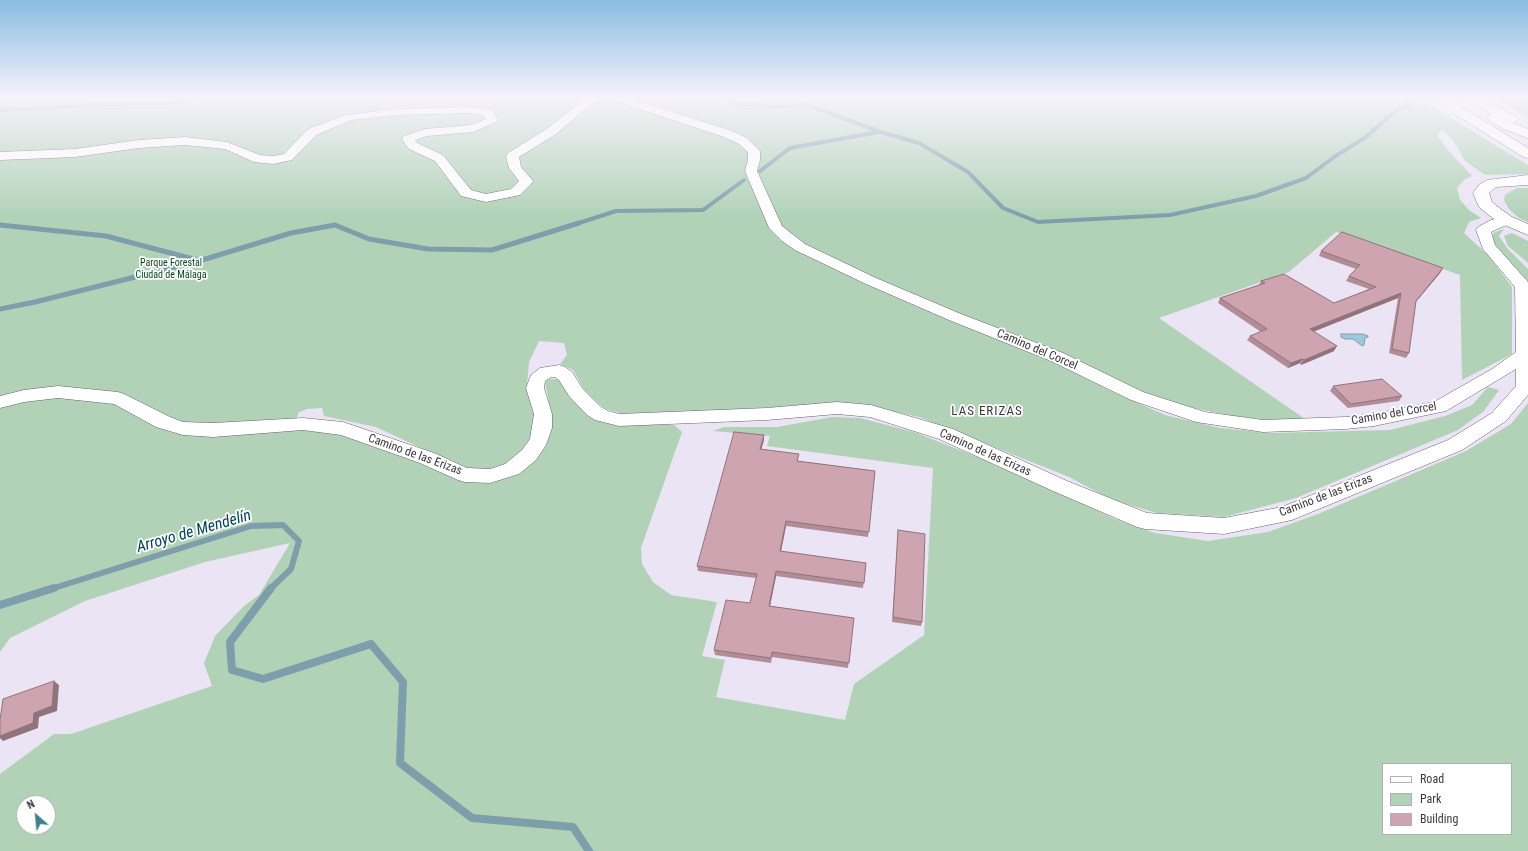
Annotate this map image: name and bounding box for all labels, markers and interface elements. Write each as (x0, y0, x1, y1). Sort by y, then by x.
park label: Parque Forestal Ciudad de Málaga (136, 257, 206, 280)
street label: Camino del Corcel (994, 327, 1080, 373)
street label: Camino del Corcel (1350, 399, 1438, 429)
district label: LAS ERIZAS (951, 404, 1023, 420)
street label: Camino de las Erizas (937, 426, 1033, 480)
street label: Camino de las Erizas (366, 431, 464, 479)
street label: Camino de las Erizas (1277, 472, 1375, 520)
water label: Arroyo de Mendelín (134, 506, 254, 558)
legend (1382, 763, 1512, 835)
text: Road (1420, 772, 1444, 786)
text: Park (1420, 792, 1441, 806)
north arrow (16, 795, 56, 835)
text: N (25, 797, 37, 812)
text: Building (1420, 812, 1458, 826)

